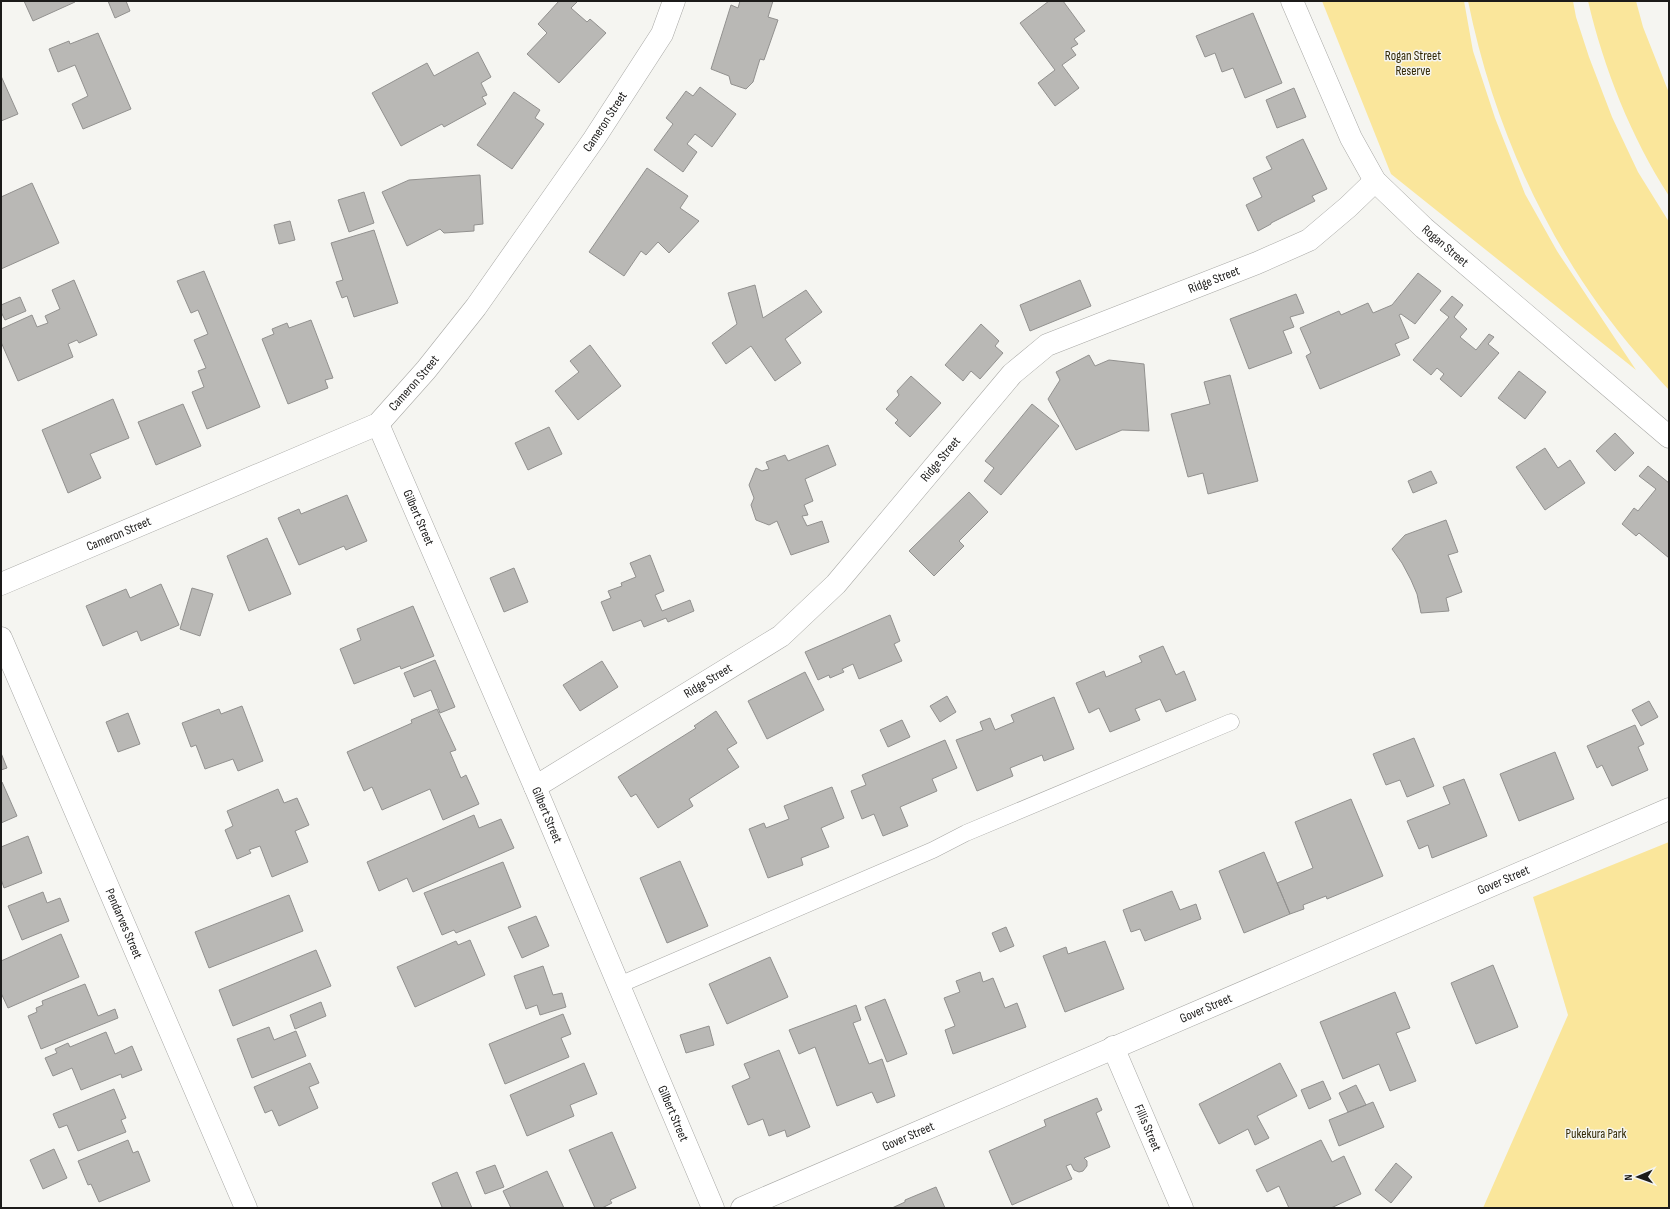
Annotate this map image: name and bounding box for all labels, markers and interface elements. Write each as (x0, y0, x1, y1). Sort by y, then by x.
park label: Rogan Street Reserve (1385, 48, 1441, 79)
street label: Cameron Street (579, 89, 631, 155)
street label: Rogan Street (1418, 222, 1472, 270)
street label: Ridge Street (1186, 263, 1242, 297)
street label: Cameron Street (385, 352, 443, 414)
street label: Ridge Street (917, 434, 964, 485)
street label: Gilbert Street (399, 487, 438, 548)
street label: Cameron Street (84, 513, 154, 555)
street label: Ridge Street (681, 660, 735, 702)
street label: Gilbert Street (528, 785, 566, 846)
street label: Gover Street (1475, 862, 1532, 899)
street label: Pendarves Street (102, 886, 146, 961)
street label: Gover Street (1177, 990, 1234, 1027)
street label: Gilbert Street (654, 1083, 692, 1144)
street label: Fillis Street (1131, 1102, 1165, 1154)
street label: Gover Street (880, 1118, 937, 1155)
park label: Pukekura Park (1566, 1126, 1626, 1142)
north arrow (1618, 1157, 1658, 1197)
text: N (1622, 1174, 1635, 1180)

